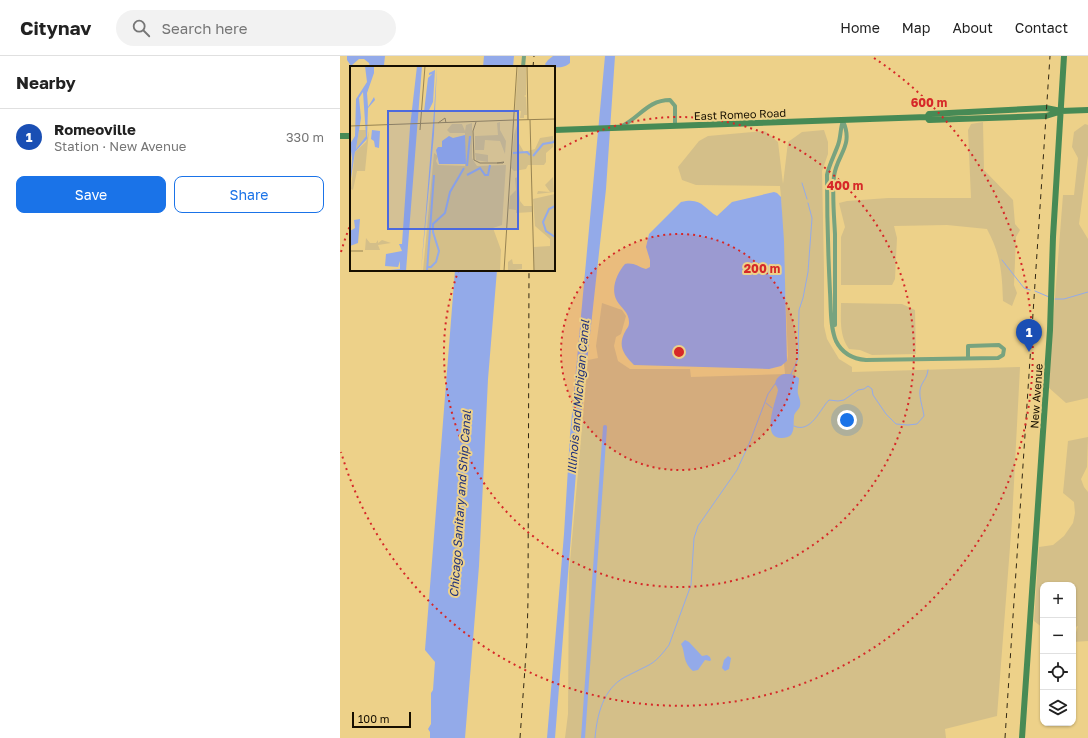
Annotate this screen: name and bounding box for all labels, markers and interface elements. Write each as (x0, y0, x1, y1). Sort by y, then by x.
search box (116, 10, 396, 46)
text: Citynav (20, 16, 92, 39)
icon: search (130, 17, 152, 39)
text: Search here (162, 19, 247, 37)
text: Home (840, 19, 880, 36)
text: Map (902, 19, 930, 36)
text: About (952, 19, 993, 36)
text: Contact (1015, 19, 1068, 36)
inset map (350, 66, 555, 271)
text: Nearby (16, 72, 76, 93)
text: 600 m (911, 95, 947, 110)
street label: East Romeo Road (694, 106, 786, 122)
text: Romeoville (54, 120, 136, 138)
text: 1 (26, 129, 32, 145)
text: 330 m (286, 129, 324, 145)
text: Station · New Avenue (54, 138, 186, 154)
button: Save (16, 176, 166, 213)
button: Share (174, 176, 324, 213)
text: 400 m (827, 178, 863, 193)
text: 200 m (744, 261, 780, 276)
water label: Illinois and Michigan Canal (564, 318, 592, 475)
pin: 1 (1016, 319, 1042, 352)
centre of rings (672, 345, 686, 359)
street label: New Avenue (1027, 363, 1045, 429)
water label: Chicago Sanitary and Ship Canal (446, 409, 474, 598)
your location (837, 410, 857, 430)
map controls (1040, 582, 1076, 726)
button: + (1040, 582, 1076, 618)
button: − (1040, 618, 1076, 654)
button: locate (1040, 654, 1076, 690)
button: layers (1040, 690, 1076, 726)
scale bar (352, 710, 411, 729)
text: 100 m (358, 712, 389, 725)

